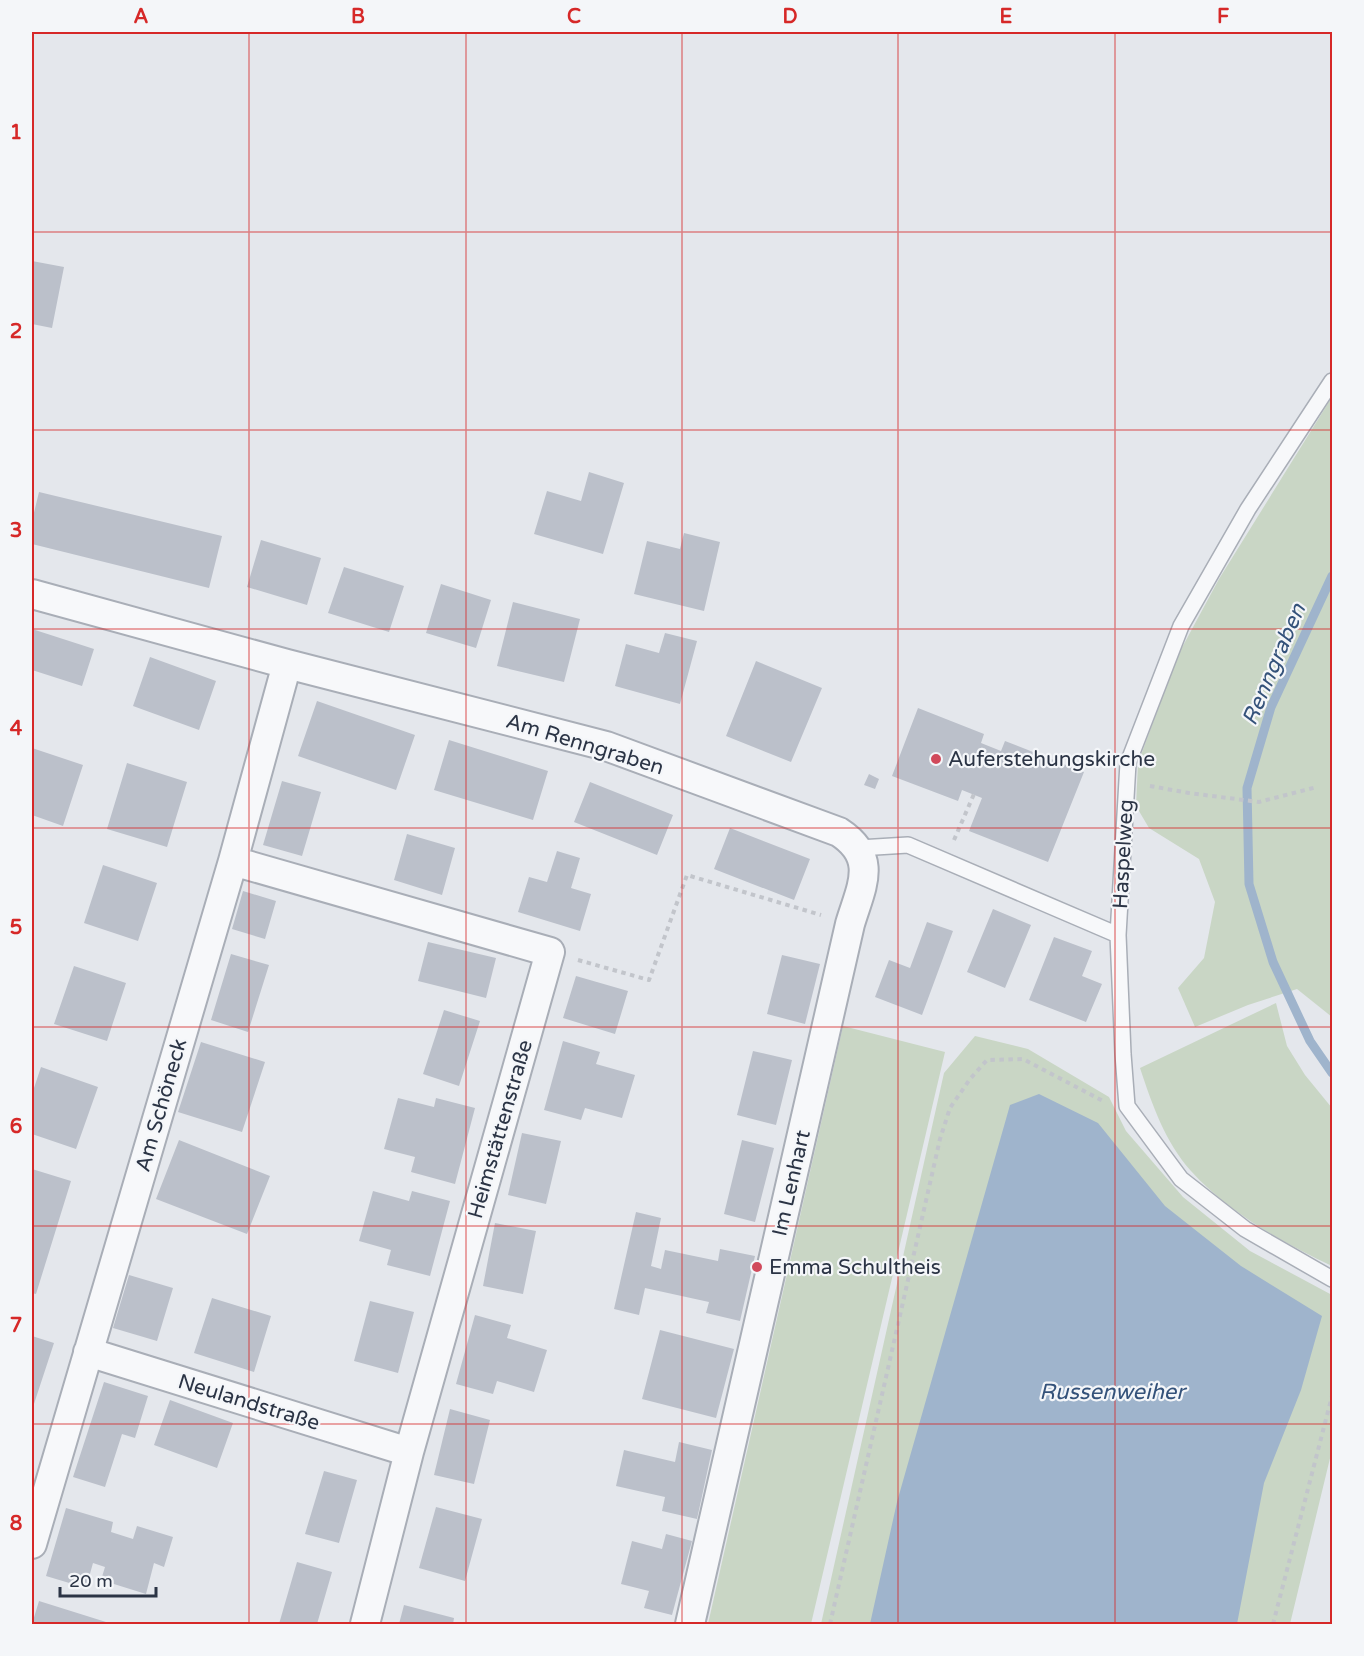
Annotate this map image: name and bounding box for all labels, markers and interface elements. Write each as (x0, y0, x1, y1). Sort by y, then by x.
text: A (134, 5, 149, 29)
text: B (351, 5, 365, 29)
text: C (567, 5, 581, 29)
text: D (782, 5, 798, 29)
text: E (1000, 5, 1013, 29)
text: F (1217, 5, 1229, 29)
text: 1 (10, 121, 22, 145)
text: 2 (10, 320, 22, 344)
text: 3 (10, 519, 22, 543)
water label: Renngraben (1237, 599, 1311, 729)
street label: Am Renngraben (503, 709, 667, 780)
text: 4 (10, 717, 23, 741)
place label: Auferstehungskirche (948, 747, 1155, 772)
marker: Auferstehungskirche (929, 752, 943, 766)
street label: Haspelweg (1108, 799, 1139, 909)
text: 5 (10, 916, 22, 940)
street label: Am Schöneck (131, 1036, 192, 1175)
street label: Heimstättenstraße (463, 1037, 538, 1221)
text: 6 (10, 1115, 22, 1139)
street label: Im Lenhart (767, 1128, 816, 1239)
place label: Emma Schultheis (769, 1255, 941, 1280)
marker: Emma Schultheis (750, 1260, 764, 1274)
text: 7 (10, 1314, 22, 1338)
street label: Neulandstraße (175, 1369, 323, 1436)
water label: Russenweiher (1039, 1379, 1187, 1405)
text: 8 (10, 1512, 22, 1536)
scale bar (60, 1560, 156, 1598)
text: 20 m (69, 1570, 113, 1592)

